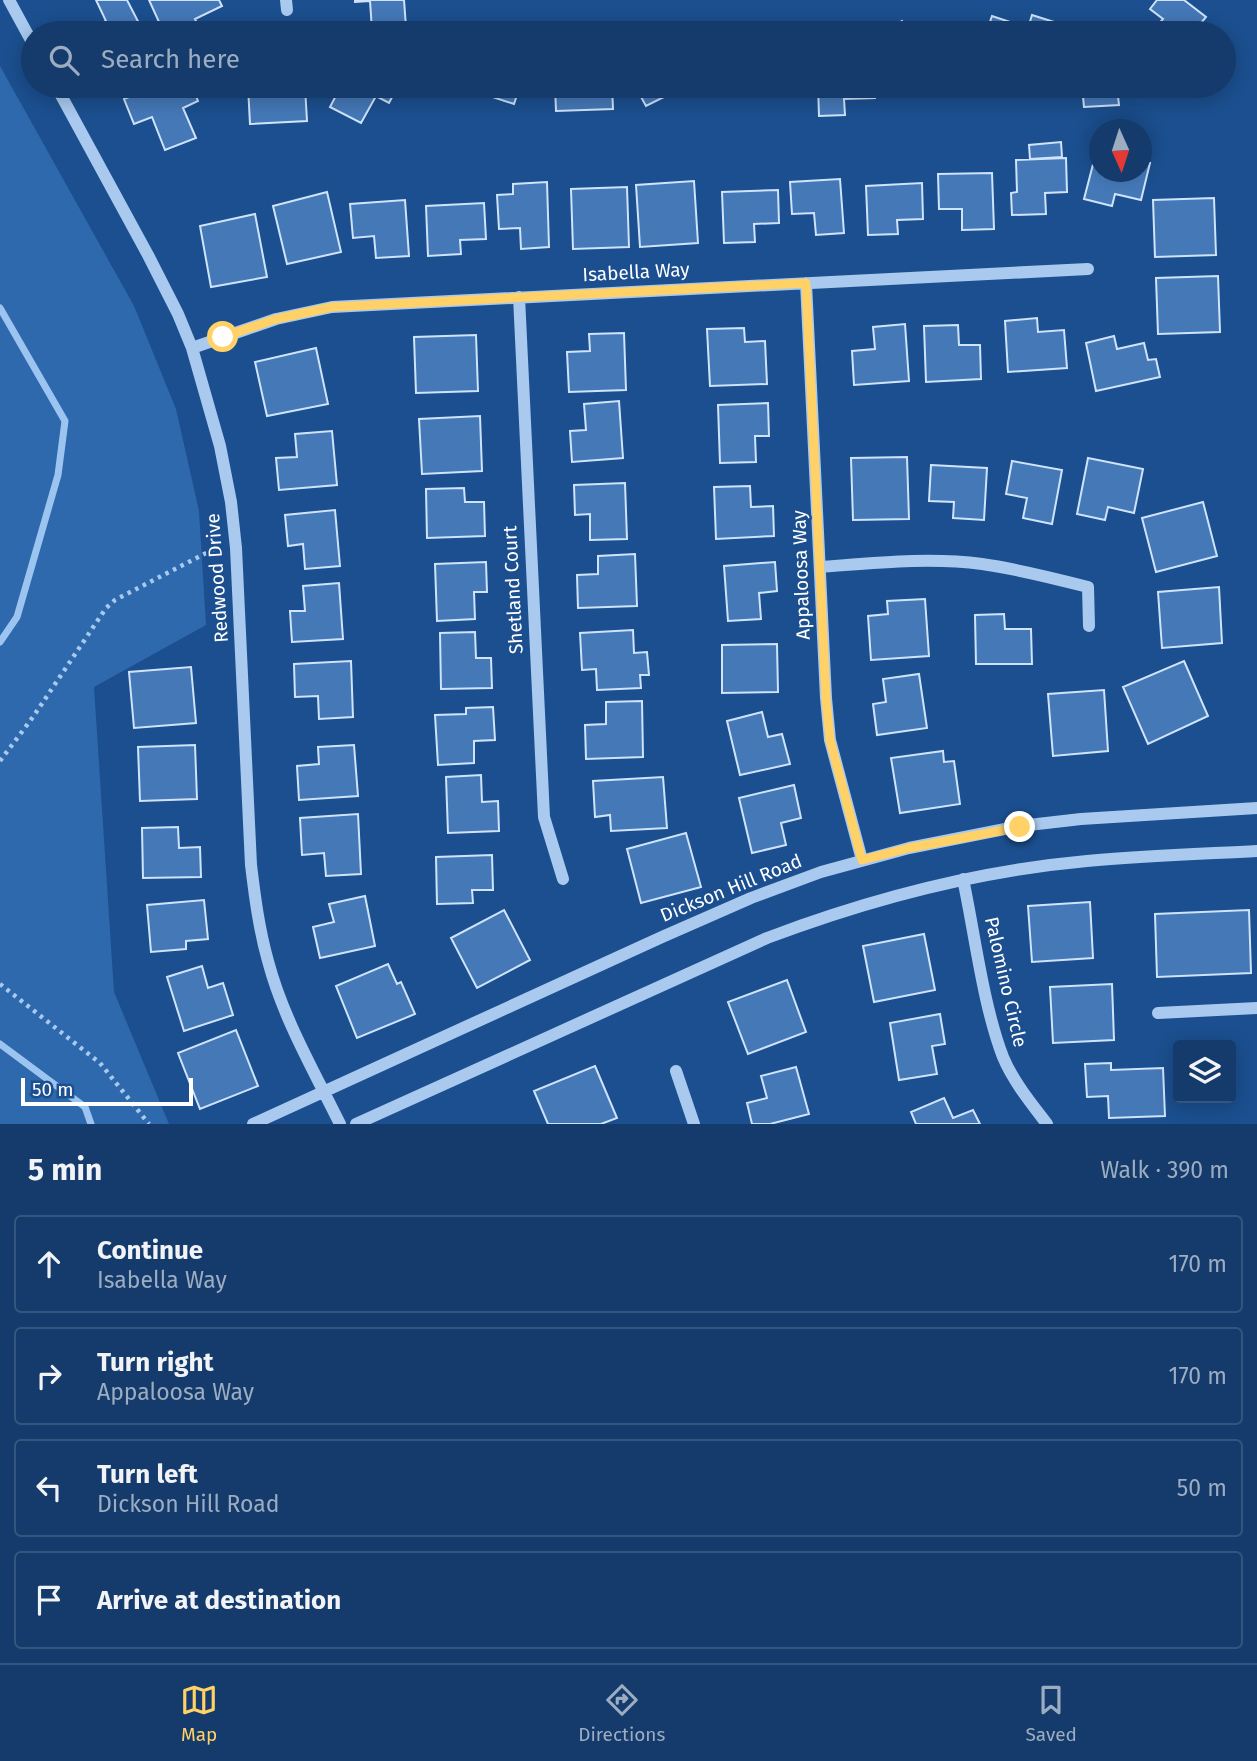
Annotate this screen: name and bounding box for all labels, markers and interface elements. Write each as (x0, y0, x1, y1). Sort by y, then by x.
search box (21, 21, 1236, 98)
icon: search (45, 41, 83, 79)
text: Search here (101, 44, 240, 75)
north arrow (1089, 119, 1152, 182)
street label: Isabella Way (582, 258, 691, 286)
route start (207, 321, 238, 352)
street label: Appaloosa Way (787, 509, 815, 640)
street label: Redwood Drive (201, 513, 233, 643)
street label: Shetland Court (498, 525, 528, 655)
route end (1004, 811, 1035, 842)
street label: Dickson Hill Road (657, 849, 805, 927)
street label: Palomino Circle (980, 914, 1032, 1050)
map controls (1173, 1040, 1236, 1103)
button: layers (1173, 1040, 1236, 1103)
scale bar (21, 1075, 192, 1107)
text: 50 m (32, 1078, 73, 1101)
text: 5 min (28, 1152, 102, 1188)
text: Walk · 390 m (1100, 1156, 1229, 1184)
text: Continue (97, 1235, 203, 1266)
icon: ahead (30, 1245, 68, 1283)
text: 170 m (1168, 1250, 1227, 1278)
text: Isabella Way (97, 1266, 227, 1294)
text: Turn right (97, 1347, 214, 1378)
icon: right (30, 1357, 68, 1395)
text: 170 m (1168, 1362, 1227, 1390)
text: Appaloosa Way (97, 1378, 254, 1406)
text: Turn left (97, 1459, 198, 1490)
icon: left (30, 1469, 68, 1507)
text: 50 m (1177, 1474, 1227, 1502)
text: Dickson Hill Road (97, 1490, 279, 1518)
icon: arrive (30, 1581, 68, 1619)
text: Arrive at destination (97, 1585, 341, 1616)
tab: Map (180, 1681, 218, 1746)
tab: Directions (578, 1681, 665, 1746)
tab: Saved (1026, 1681, 1077, 1746)

